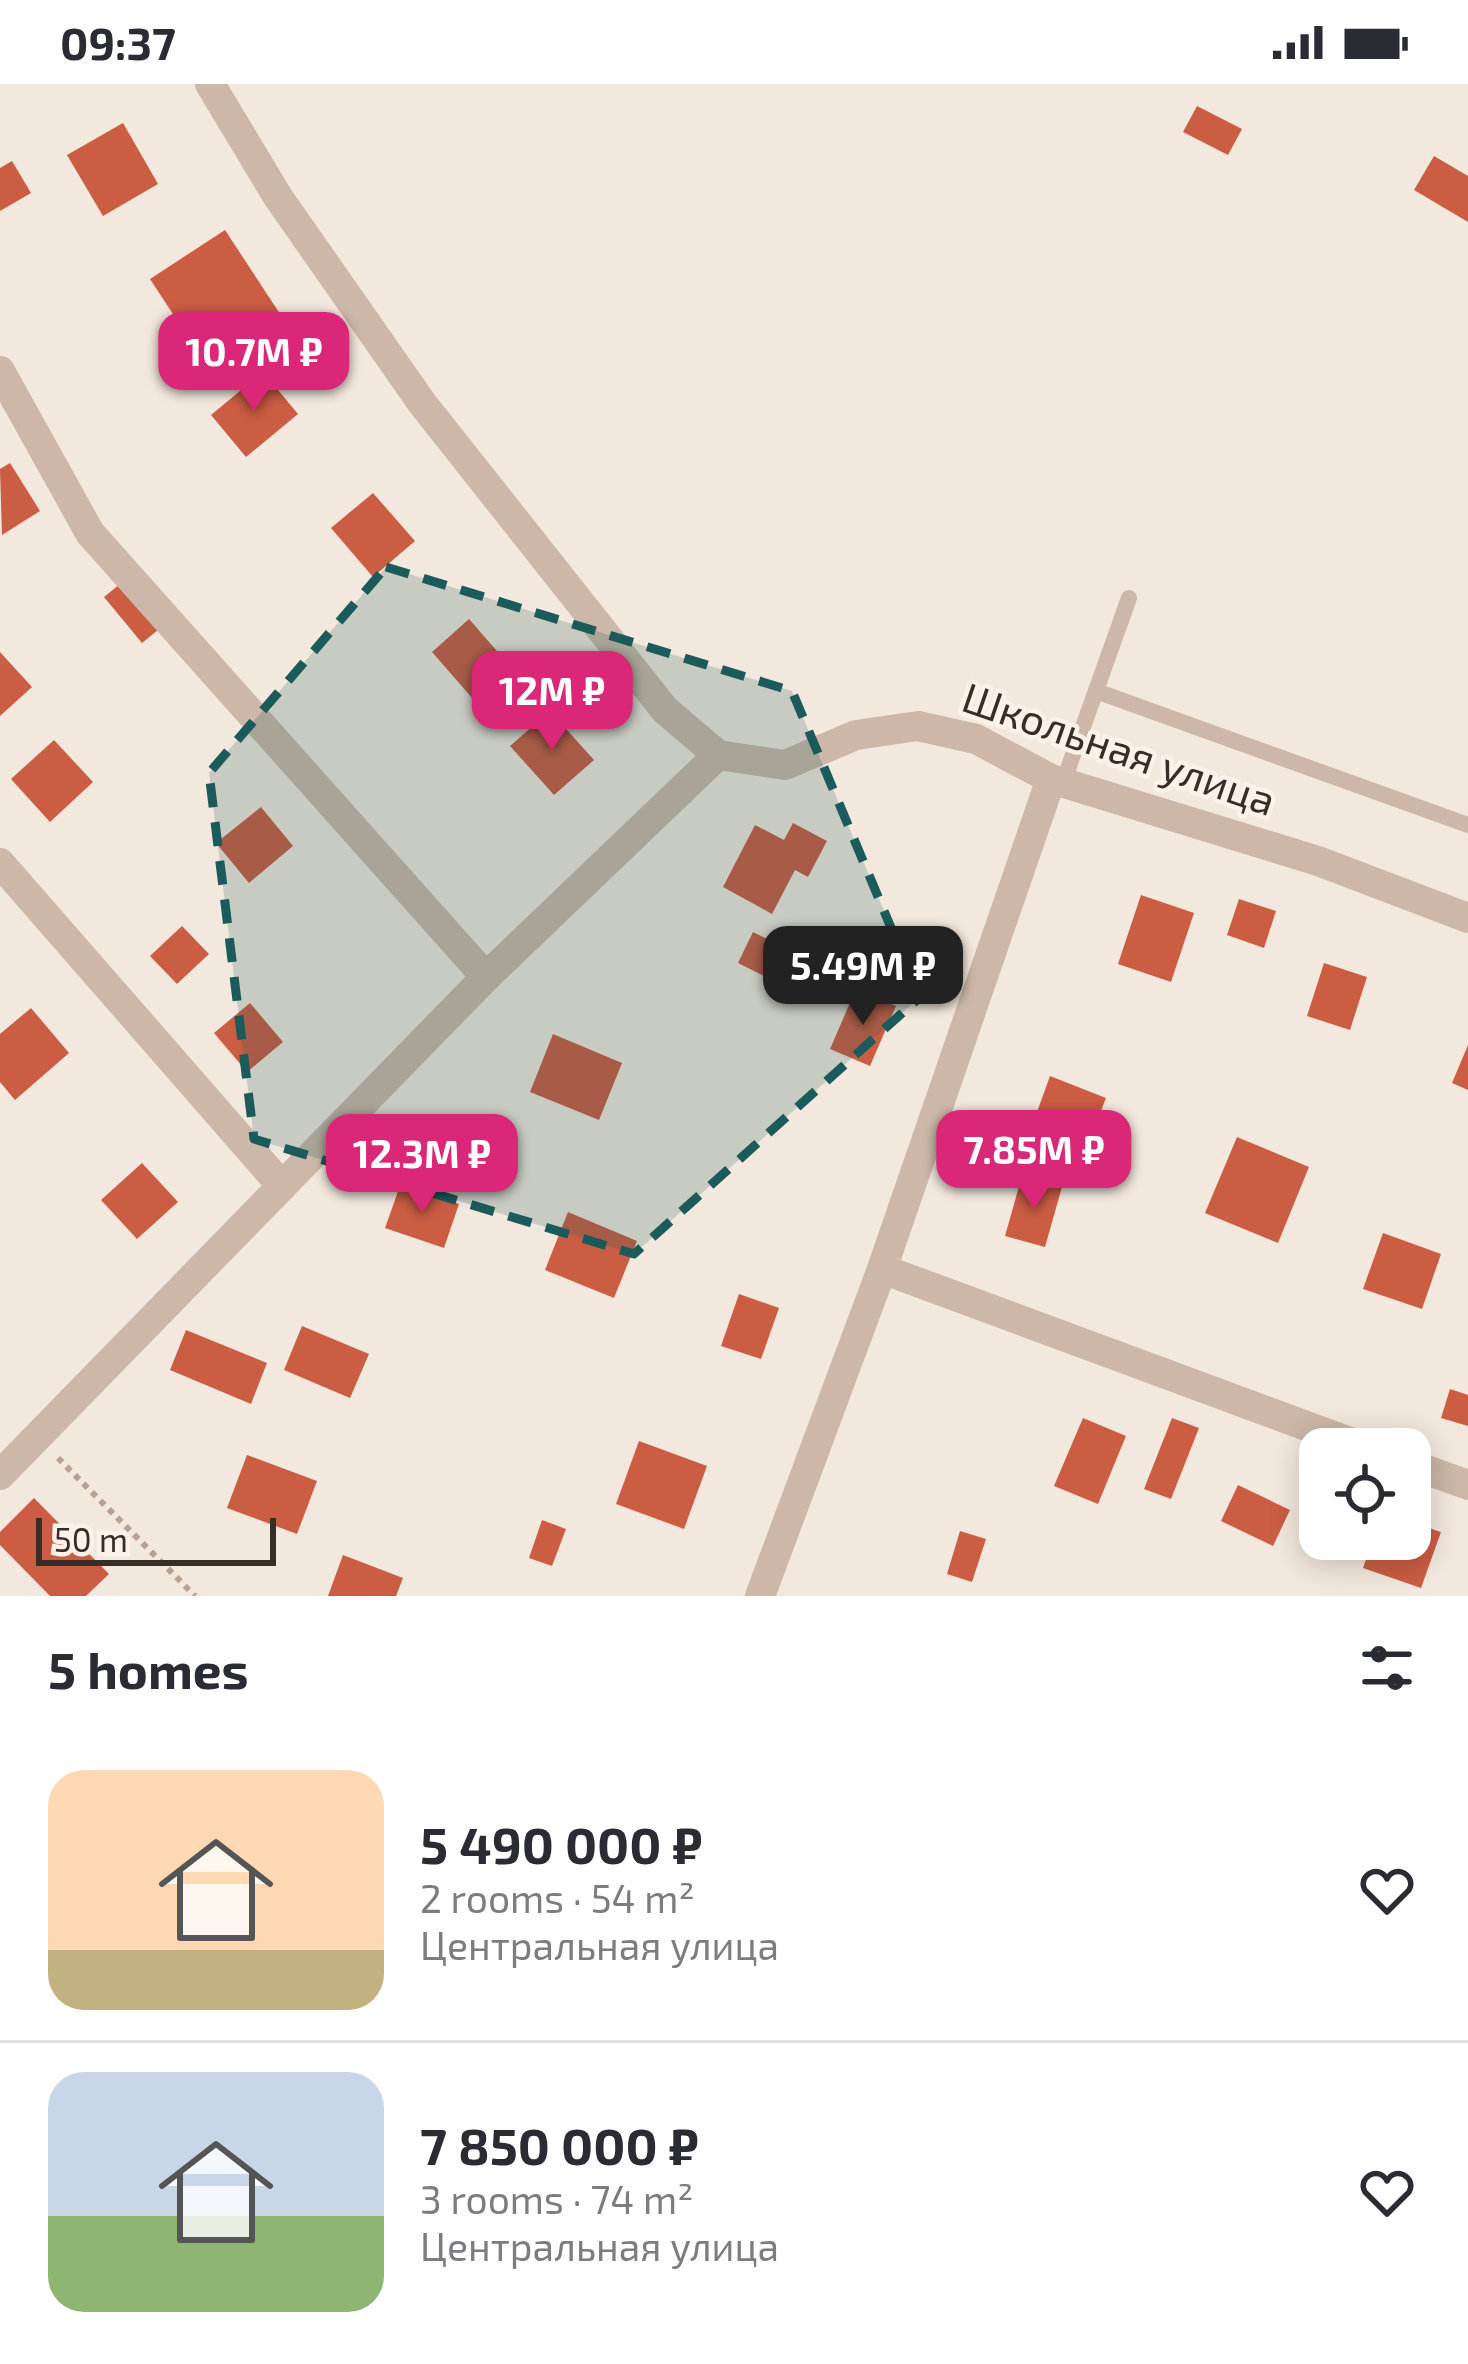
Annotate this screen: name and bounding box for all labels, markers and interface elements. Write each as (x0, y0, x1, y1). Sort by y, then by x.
text: 09:37 (60, 15, 176, 69)
pin: 10.7M ₽ (143, 312, 365, 414)
text: 10.7M ₽ (185, 327, 323, 374)
pin: 12M ₽ (468, 651, 636, 753)
text: 12M ₽ (499, 666, 605, 713)
street label: Школьная улица (956, 670, 1283, 825)
pin: 5.49M ₽ (752, 926, 974, 1028)
text: 5.49M ₽ (790, 941, 936, 988)
pin: 7.85M ₽ (923, 1110, 1145, 1212)
pin: 12.3M ₽ (311, 1114, 533, 1216)
text: 7.85M ₽ (963, 1125, 1105, 1172)
text: 12.3M ₽ (353, 1129, 491, 1176)
map controls (1299, 1428, 1431, 1560)
button: locate (1299, 1428, 1431, 1560)
scale bar (36, 1512, 276, 1565)
text: 50 m (54, 1519, 128, 1559)
icon: filters (1354, 1635, 1420, 1701)
text: 5 homes (48, 1638, 249, 1699)
text: 5 490 000 ₽ (420, 1813, 703, 1874)
icon: home (144, 1818, 288, 1962)
icon: heart (1354, 1857, 1420, 1923)
text: 2 rooms · 54 m² (420, 1874, 695, 1921)
text: Центральная улица (420, 1921, 779, 1968)
text: 7 850 000 ₽ (420, 2114, 699, 2175)
icon: home (144, 2120, 288, 2264)
icon: heart (1354, 2159, 1420, 2225)
text: 3 rooms · 74 m² (420, 2175, 693, 2222)
text: Центральная улица (420, 2222, 779, 2269)

